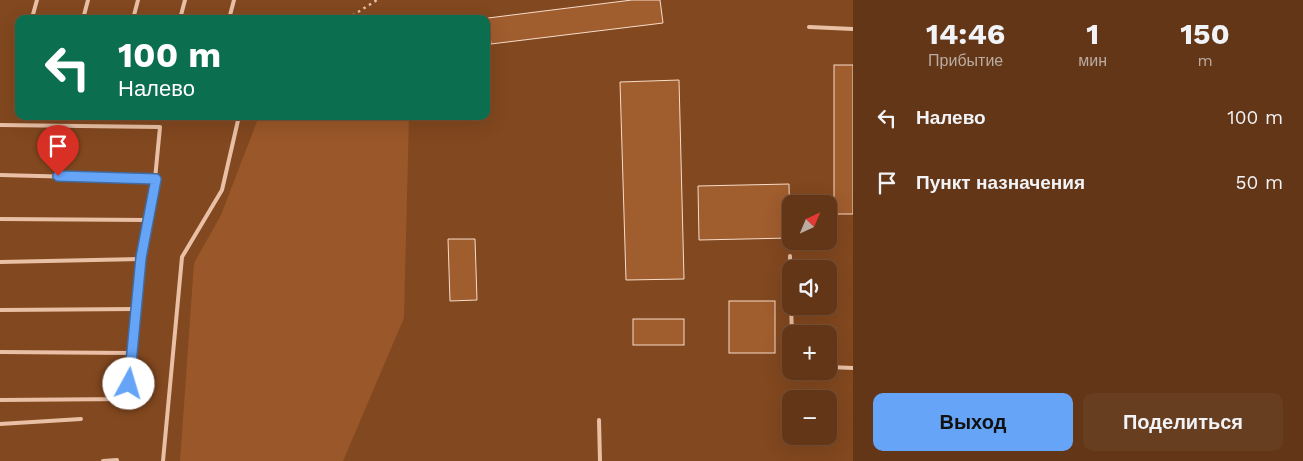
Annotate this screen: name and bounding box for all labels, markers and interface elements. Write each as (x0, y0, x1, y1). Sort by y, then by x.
text: 14:46 (926, 16, 1005, 51)
text: 1 (1086, 16, 1099, 51)
text: 150 (1180, 16, 1230, 51)
text: 100 m (118, 34, 221, 76)
icon: left (35, 35, 100, 100)
text: Прибытие (928, 51, 1003, 70)
text: мин (1078, 51, 1107, 70)
text: m (1197, 51, 1213, 70)
text: Налево (118, 76, 195, 101)
icon: left (873, 104, 901, 132)
text: Налево (916, 106, 986, 129)
text: 100 m (1227, 106, 1283, 129)
pin (37, 125, 79, 176)
icon: arrive (44, 132, 72, 160)
icon: arrive (873, 169, 901, 197)
text: Пункт назначения (916, 171, 1085, 194)
text: 50 m (1236, 171, 1283, 194)
north arrow (782, 195, 838, 250)
map controls (782, 195, 837, 445)
button: sound (782, 260, 837, 315)
button: + (782, 325, 837, 380)
position arrow (102, 357, 154, 409)
button: − (782, 390, 837, 445)
button: Выход (873, 393, 1073, 451)
button: Поделиться (1083, 393, 1283, 451)

